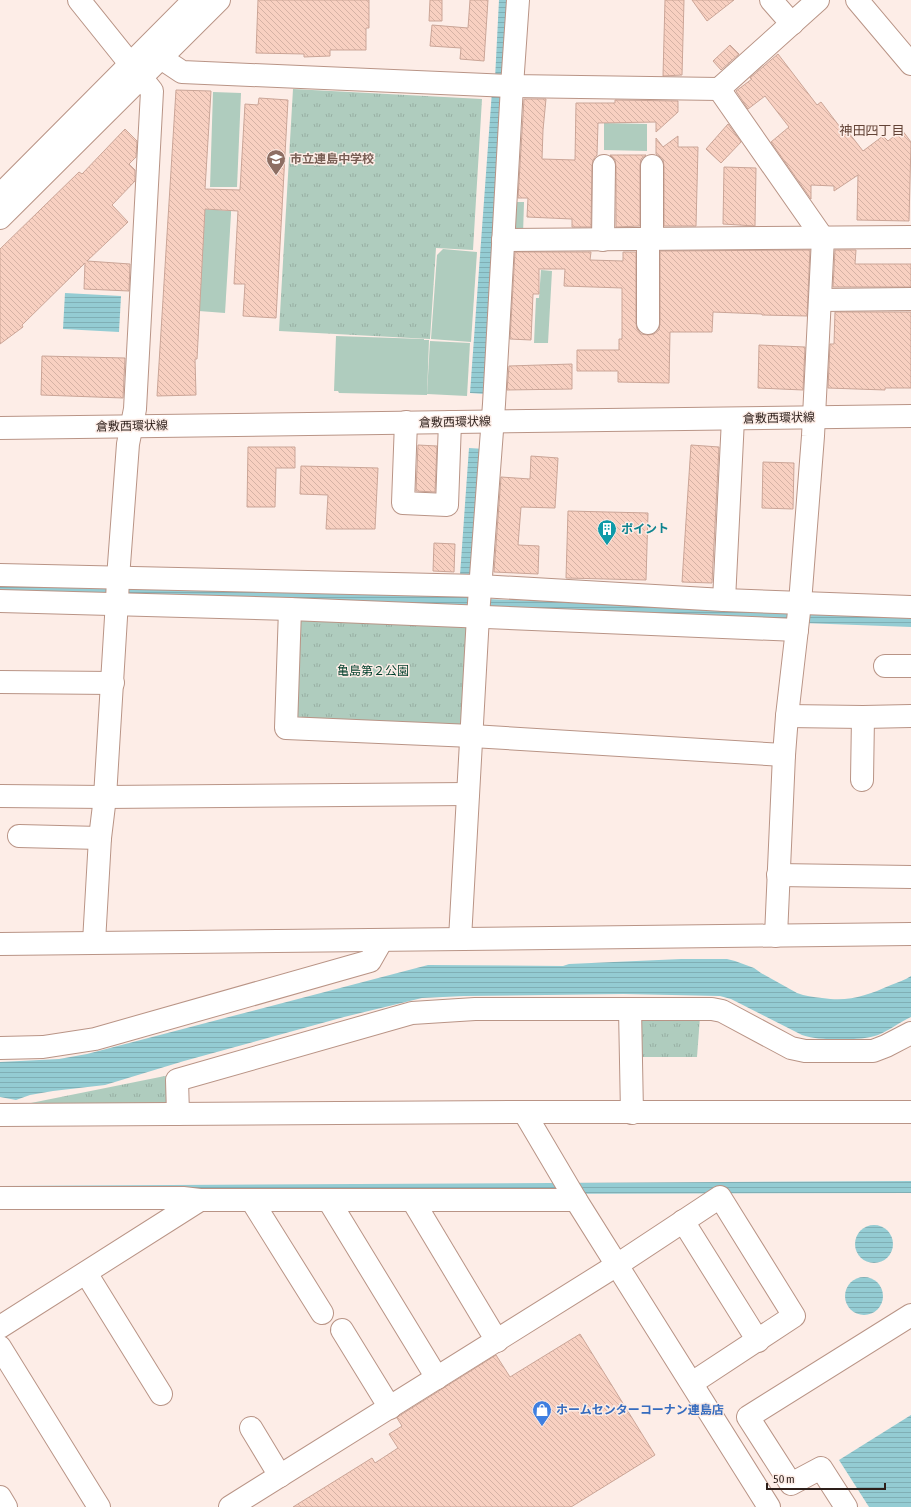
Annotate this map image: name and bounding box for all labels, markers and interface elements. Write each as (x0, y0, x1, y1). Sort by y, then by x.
district label: 神田四丁目 (839, 123, 905, 138)
school or university icon: 市立連島中学校 (265, 148, 287, 176)
place label: 市立連島中学校 (290, 152, 374, 166)
street label: 倉敷西環状線 (743, 410, 815, 426)
street label: 倉敷西環状線 (419, 414, 491, 430)
street label: 倉敷西環状線 (96, 418, 168, 434)
building icon: ポイント (596, 518, 618, 546)
place label: ポイント (621, 522, 669, 536)
park label: 亀島第２公園 (337, 664, 409, 678)
shop icon: ホームセンターコーナン連島店 (531, 1399, 553, 1427)
place label: ホームセンターコーナン連島店 (556, 1403, 724, 1417)
scale bar (767, 1465, 885, 1491)
text: 50 m (773, 1472, 795, 1486)

